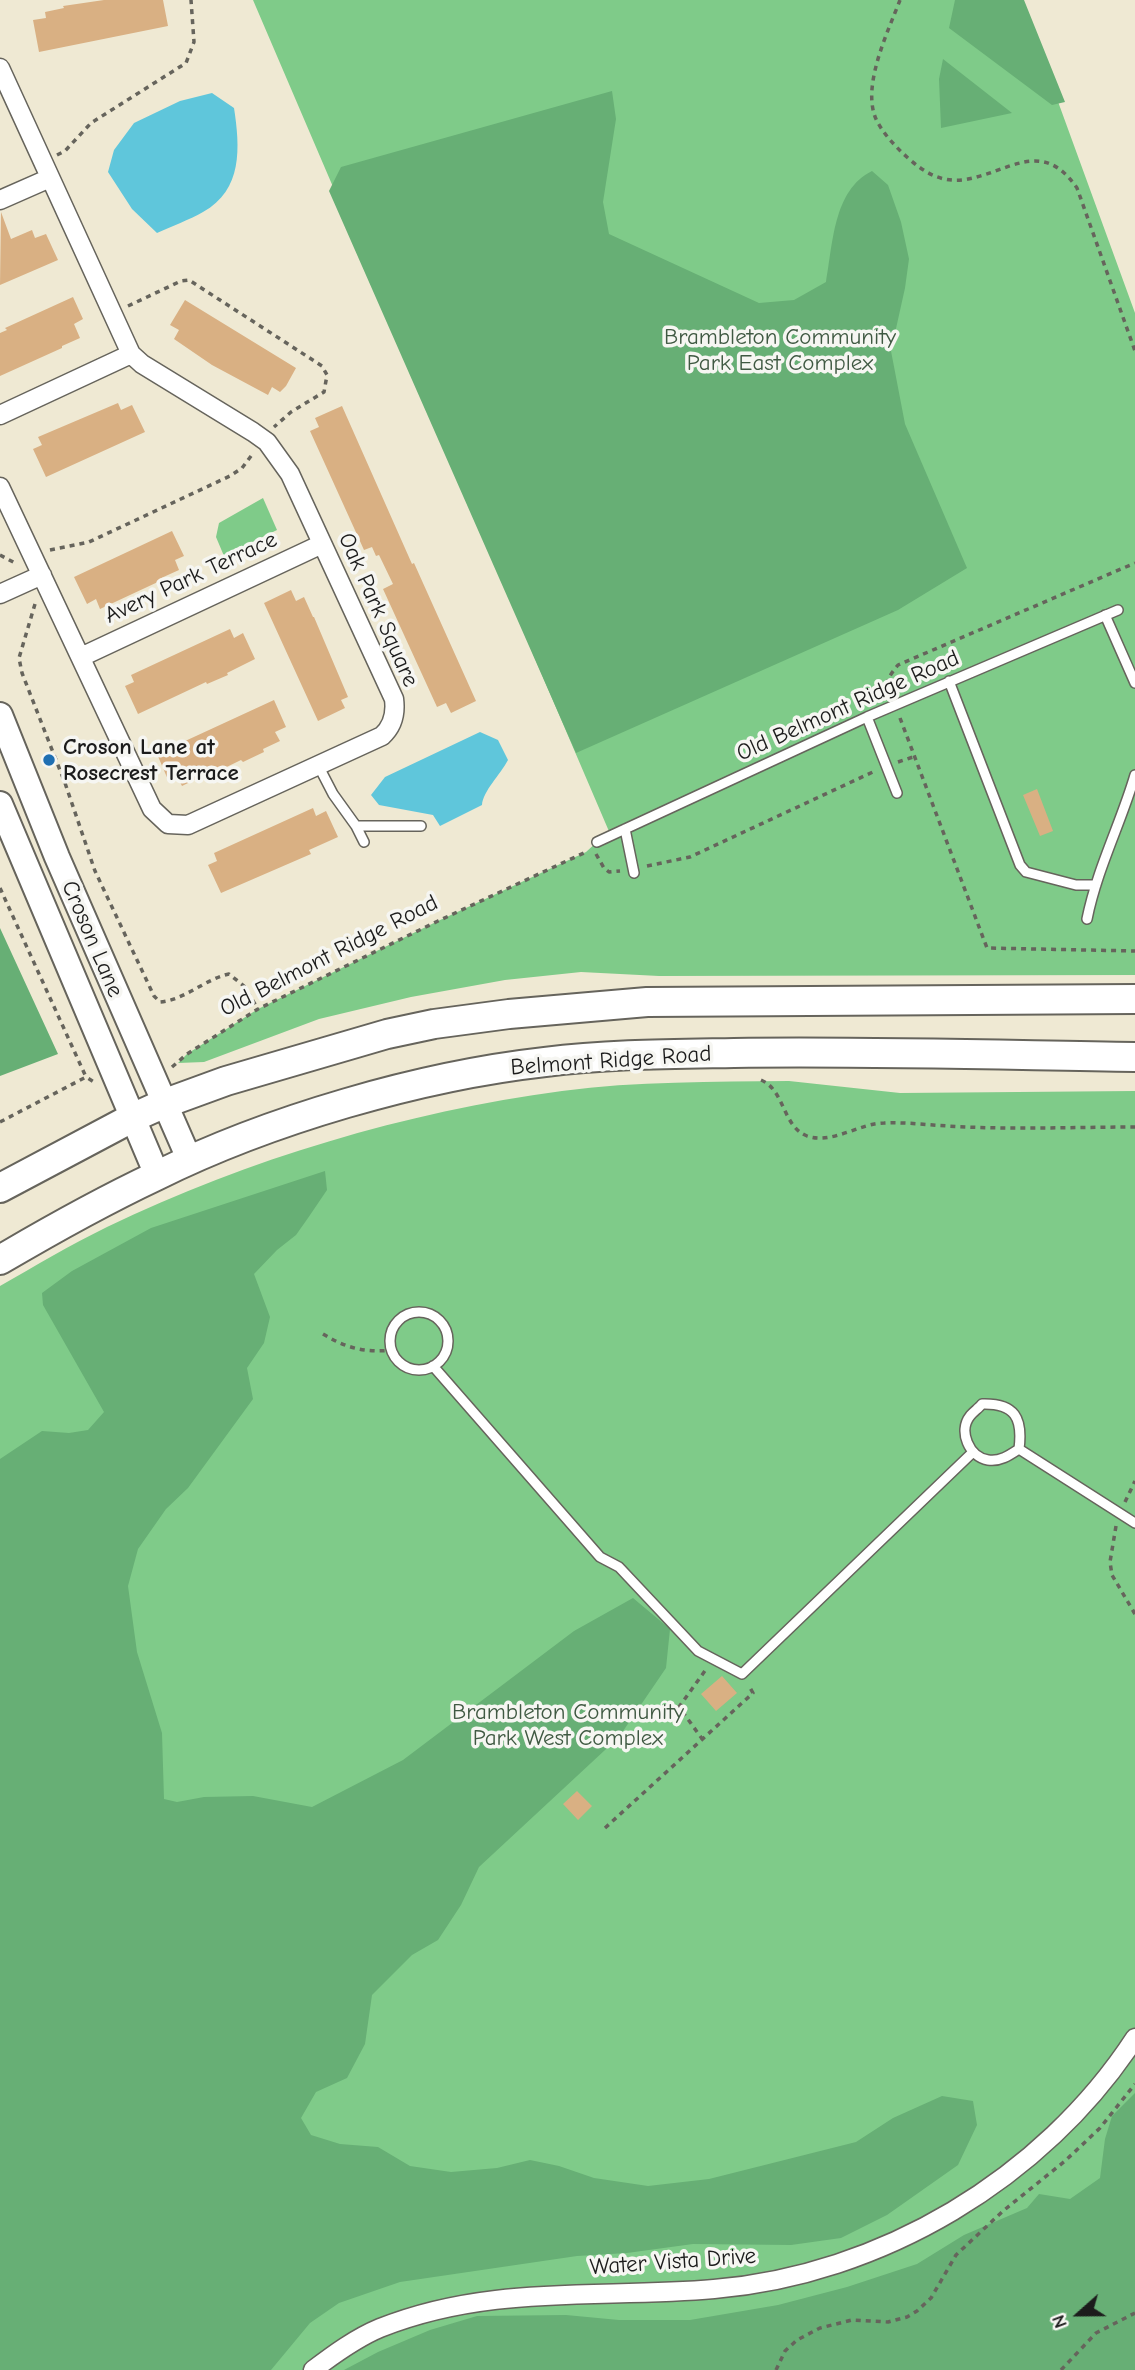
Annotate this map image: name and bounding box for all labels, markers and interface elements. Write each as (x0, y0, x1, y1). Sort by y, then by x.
park label: Brambleton Community Park East Complex (664, 323, 896, 377)
street label: Avery Park Terrace (100, 526, 282, 630)
street label: Oak Park Square (332, 529, 424, 691)
street label: Old Belmont Ridge Road (732, 644, 964, 768)
place label: Croson Lane at Rosecrest Terrace (63, 733, 239, 787)
marker: Croson Lane at Rosecrest Terrace (41, 752, 57, 768)
street label: Croson Lane (55, 876, 129, 1002)
street label: Old Belmont Ridge Road (215, 889, 443, 1023)
street label: Belmont Ridge Road (510, 1040, 712, 1082)
park label: Brambleton Community Park West Complex (452, 1698, 684, 1752)
street label: Water Vista Drive (589, 2242, 757, 2282)
north arrow (1044, 2279, 1114, 2349)
text: N (1047, 2312, 1072, 2331)

